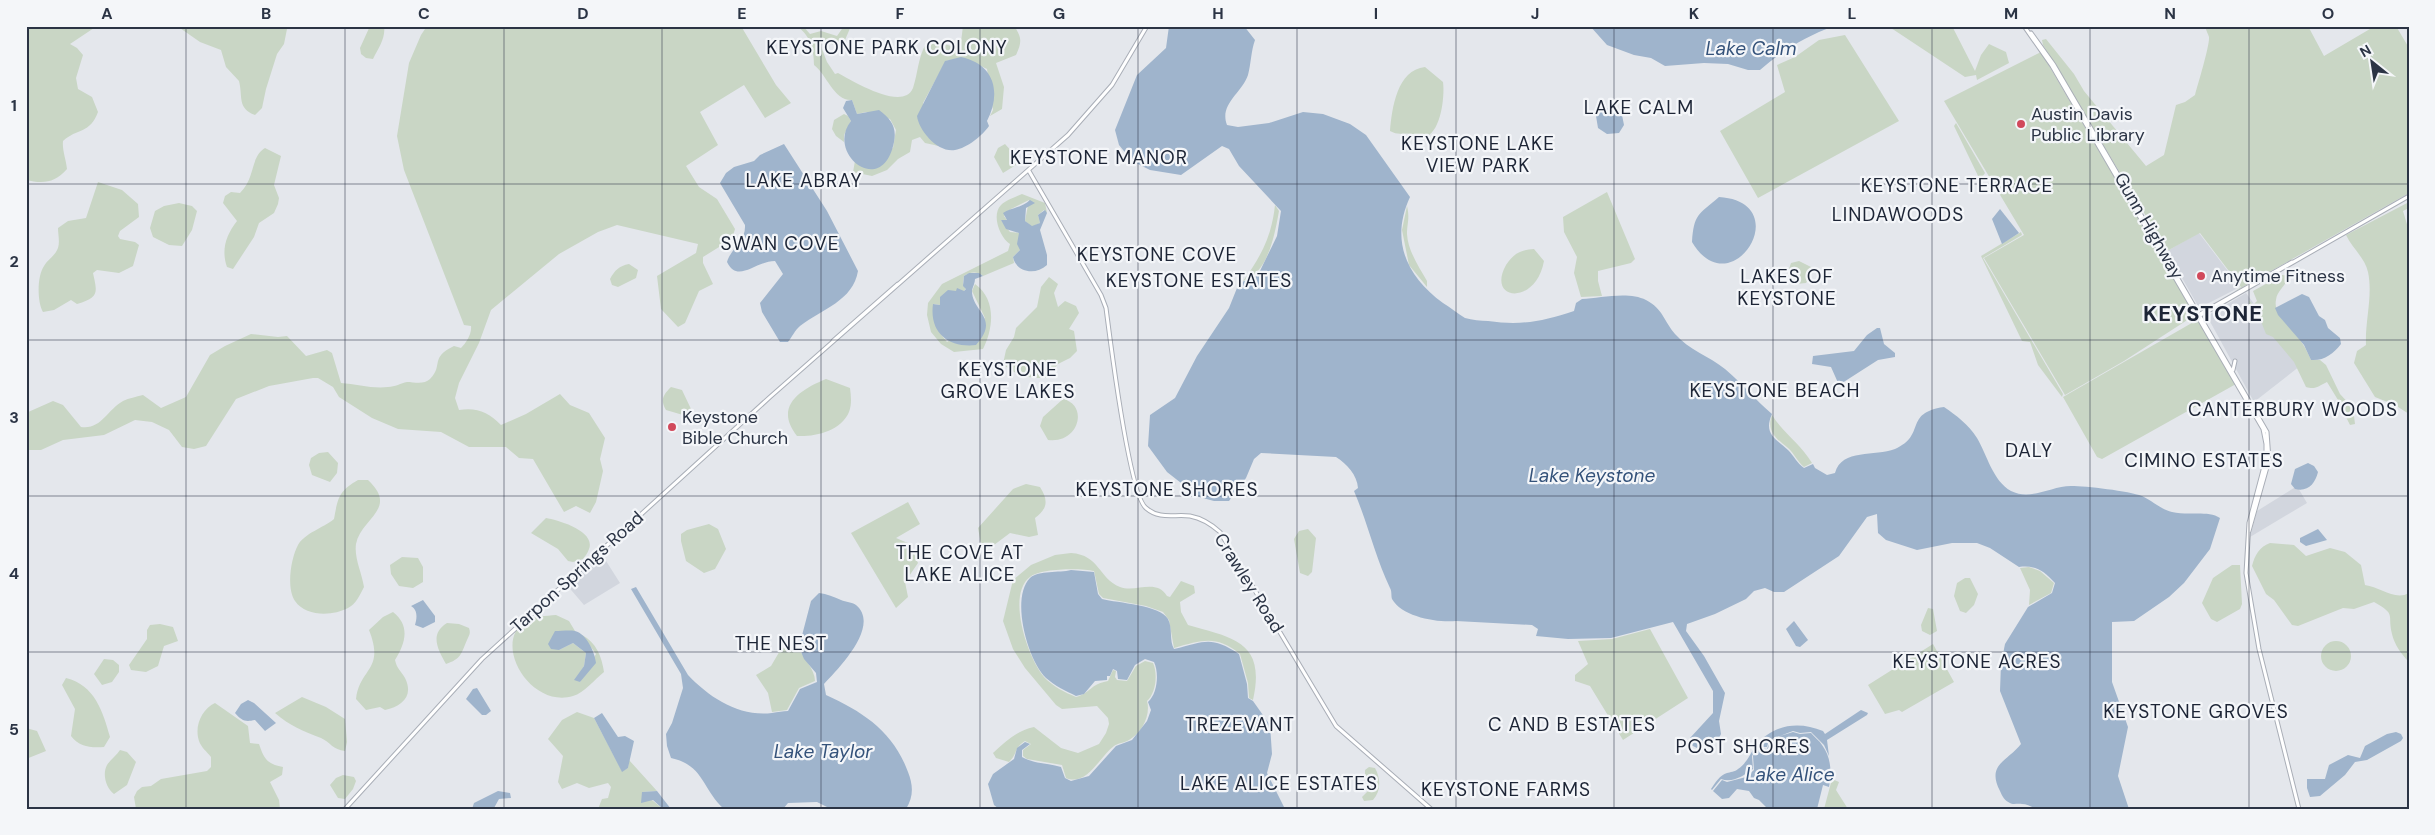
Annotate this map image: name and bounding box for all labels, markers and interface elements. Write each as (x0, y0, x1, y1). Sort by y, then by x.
text: A (101, 3, 113, 24)
text: B (261, 3, 271, 24)
text: C (418, 3, 430, 24)
text: D (577, 3, 589, 24)
text: E (737, 3, 747, 24)
text: F (896, 3, 905, 24)
text: G (1053, 3, 1065, 24)
text: H (1212, 3, 1224, 24)
text: I (1374, 3, 1378, 24)
text: J (1531, 3, 1539, 24)
text: K (1689, 3, 1700, 24)
text: L (1848, 3, 1857, 24)
text: M (2004, 3, 2018, 24)
text: N (2164, 3, 2176, 24)
text: O (2322, 3, 2334, 24)
district label: KEYSTONE PARK COLONY (766, 35, 1008, 60)
water label: Lake Calm (1705, 36, 1797, 61)
north arrow (2348, 38, 2398, 88)
text: N (2357, 40, 2374, 61)
text: 1 (11, 95, 17, 116)
district label: LAKE CALM (1584, 95, 1694, 120)
place label: Austin Davis Public Library (2031, 102, 2145, 147)
marker: Austin Davis Public Library (2015, 118, 2027, 130)
district label: KEYSTONE LAKE VIEW PARK (1401, 131, 1555, 178)
district label: KEYSTONE MANOR (1010, 145, 1188, 170)
district label: LAKE ABRAY (745, 168, 863, 193)
street label: Gunn Highway (2109, 168, 2189, 284)
district label: KEYSTONE TERRACE (1861, 173, 2053, 198)
district label: LINDAWOODS (1832, 202, 1964, 227)
district label: SWAN COVE (721, 231, 839, 256)
district label: KEYSTONE COVE (1077, 242, 1237, 267)
text: 2 (9, 251, 19, 272)
district label: LAKES OF KEYSTONE (1737, 264, 1837, 311)
place label: Anytime Fitness (2211, 264, 2345, 288)
district label: KEYSTONE ESTATES (1106, 268, 1292, 293)
marker: Anytime Fitness (2195, 270, 2207, 282)
district label: KEYSTONE (2143, 299, 2263, 328)
district label: KEYSTONE GROVE LAKES (941, 357, 1075, 404)
district label: KEYSTONE BEACH (1690, 378, 1861, 403)
district label: CANTERBURY WOODS (2188, 397, 2398, 422)
place label: Keystone Bible Church (682, 405, 788, 450)
text: 3 (9, 407, 19, 428)
marker: Keystone Bible Church (666, 421, 678, 433)
district label: DALY (2005, 438, 2053, 463)
district label: CIMINO ESTATES (2124, 448, 2284, 473)
water label: Lake Keystone (1529, 463, 1655, 488)
district label: KEYSTONE SHORES (1075, 477, 1259, 502)
street label: Tarpon Springs Road (505, 506, 649, 638)
street label: Crawley Road (1209, 529, 1289, 637)
district label: THE COVE AT LAKE ALICE (896, 540, 1024, 587)
text: 4 (9, 563, 19, 584)
district label: THE NEST (735, 631, 827, 656)
district label: KEYSTONE ACRES (1893, 649, 2061, 674)
district label: KEYSTONE GROVES (2103, 699, 2289, 724)
district label: TREZEVANT (1185, 712, 1295, 737)
district label: C AND B ESTATES (1488, 712, 1656, 737)
text: 5 (9, 719, 19, 740)
district label: POST SHORES (1676, 734, 1810, 759)
water label: Lake Taylor (774, 739, 873, 764)
water label: Lake Alice (1745, 762, 1835, 787)
district label: LAKE ALICE ESTATES (1180, 771, 1378, 796)
district label: KEYSTONE FARMS (1421, 777, 1591, 802)

